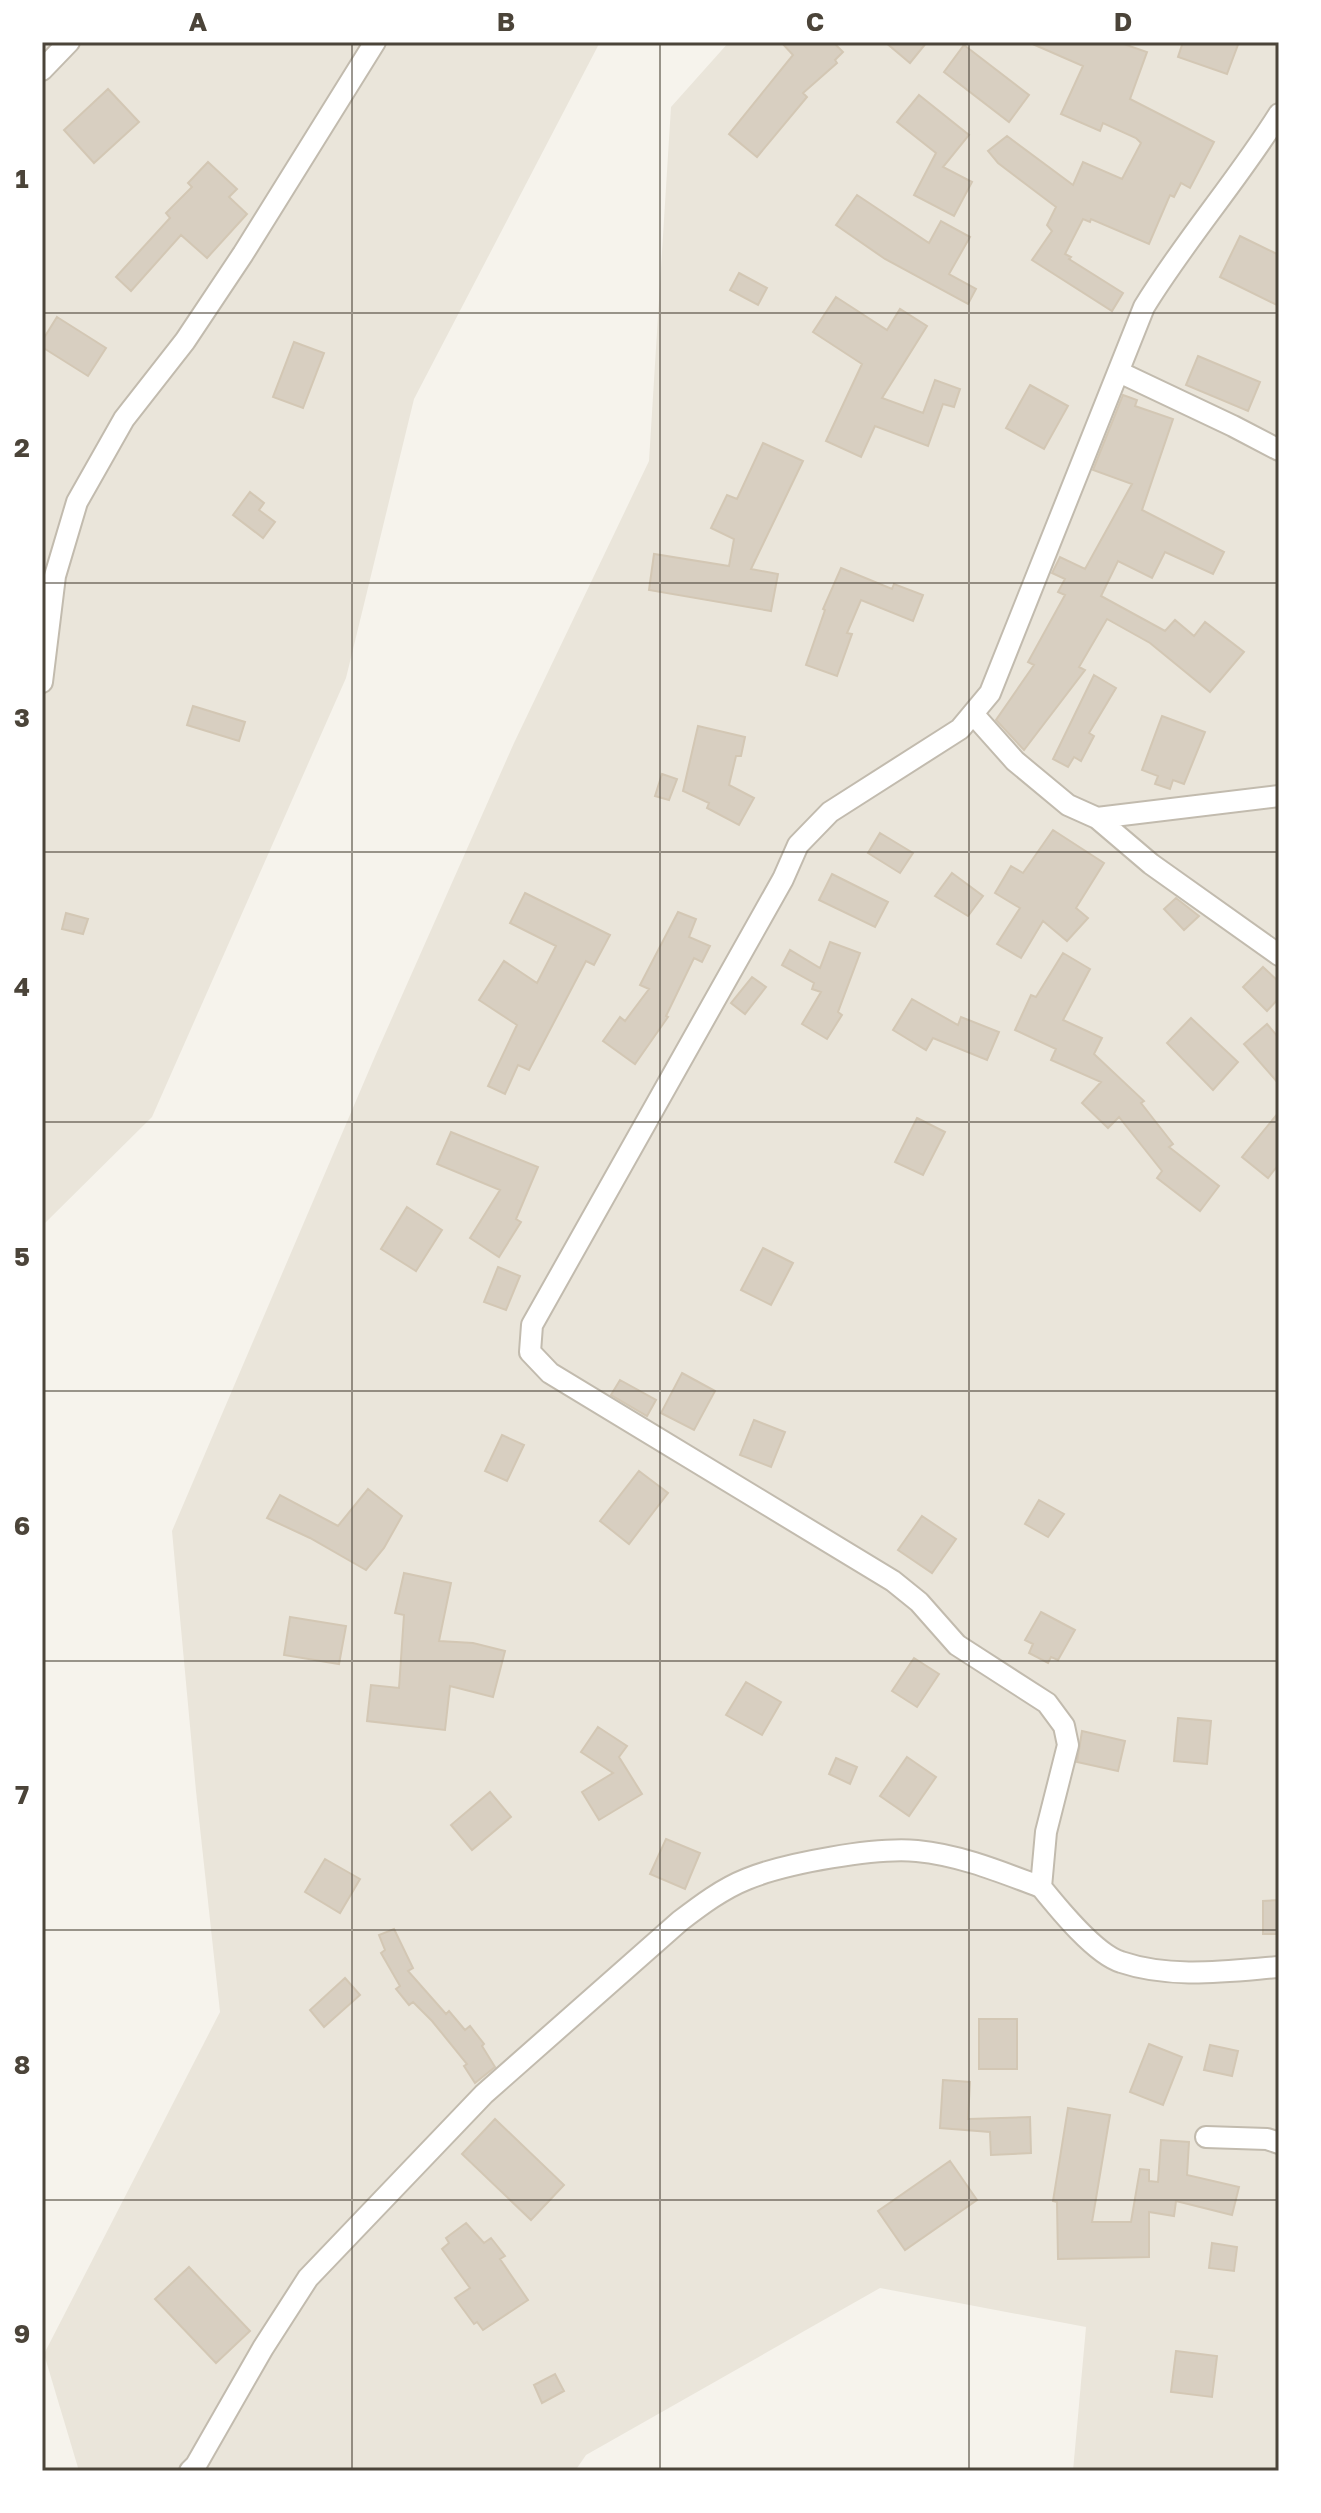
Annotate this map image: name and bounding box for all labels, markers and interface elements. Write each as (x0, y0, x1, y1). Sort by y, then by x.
text: A (189, 6, 208, 37)
text: B (497, 6, 515, 37)
text: C (806, 6, 824, 37)
text: D (1114, 6, 1132, 37)
text: 1 (15, 163, 29, 194)
text: 2 (14, 432, 30, 463)
text: 3 (14, 702, 30, 733)
text: 4 (14, 971, 30, 1002)
text: 5 (14, 1241, 30, 1272)
text: 6 (14, 1510, 30, 1541)
text: 7 (15, 1779, 29, 1810)
text: 8 (14, 2049, 30, 2080)
text: 9 (14, 2318, 30, 2349)

